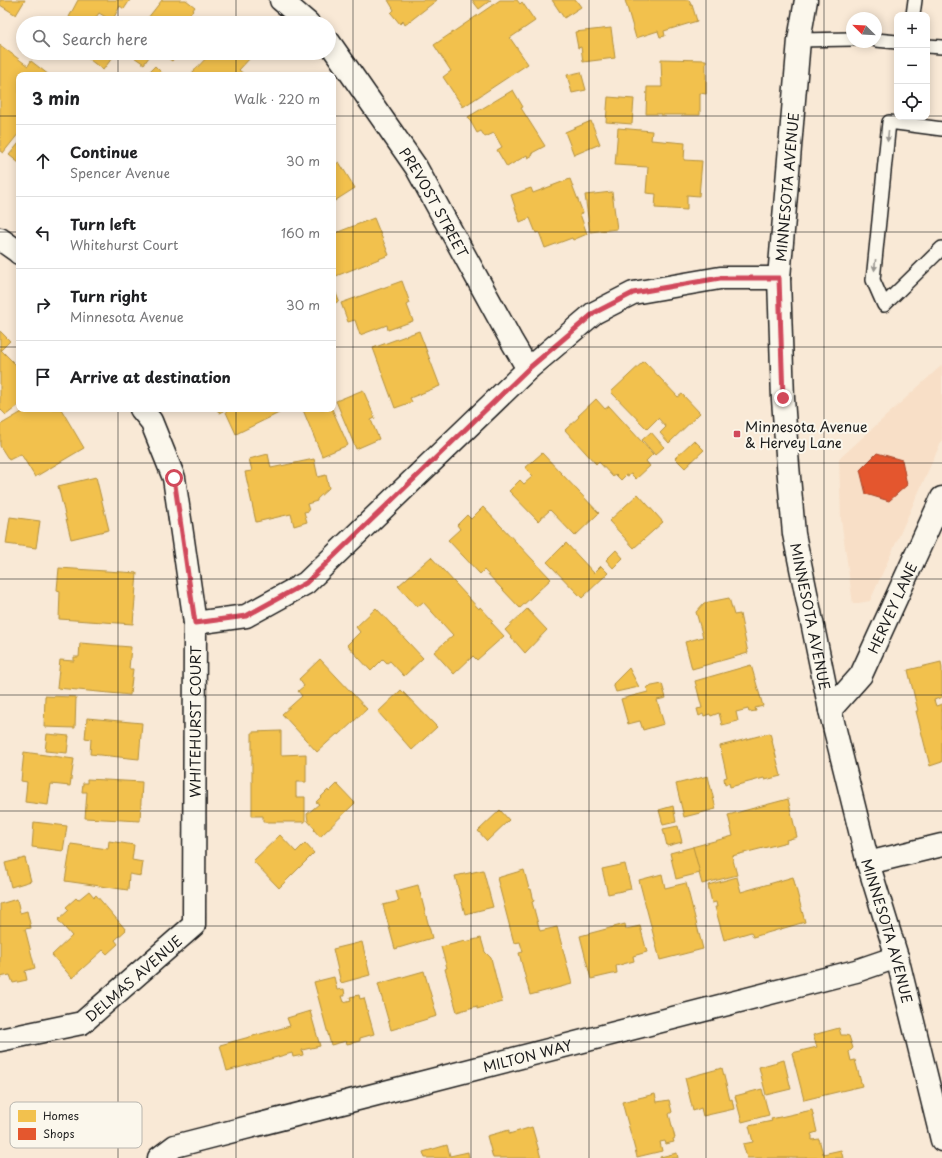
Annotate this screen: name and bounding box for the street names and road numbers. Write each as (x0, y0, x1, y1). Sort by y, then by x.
street label: MINNESOTA AVENUE (770, 111, 804, 262)
street label: PREVOST STREET (395, 143, 474, 261)
street label: MINNESOTA AVENUE (786, 541, 836, 692)
street label: HERVEY LANE (862, 558, 922, 657)
street label: WHITEHURST COURT (184, 645, 205, 798)
street label: MINNESOTA AVENUE (857, 856, 919, 1006)
street label: DELMAS AVENUE (80, 930, 186, 1026)
street label: MILTON WAY (481, 1034, 574, 1077)

